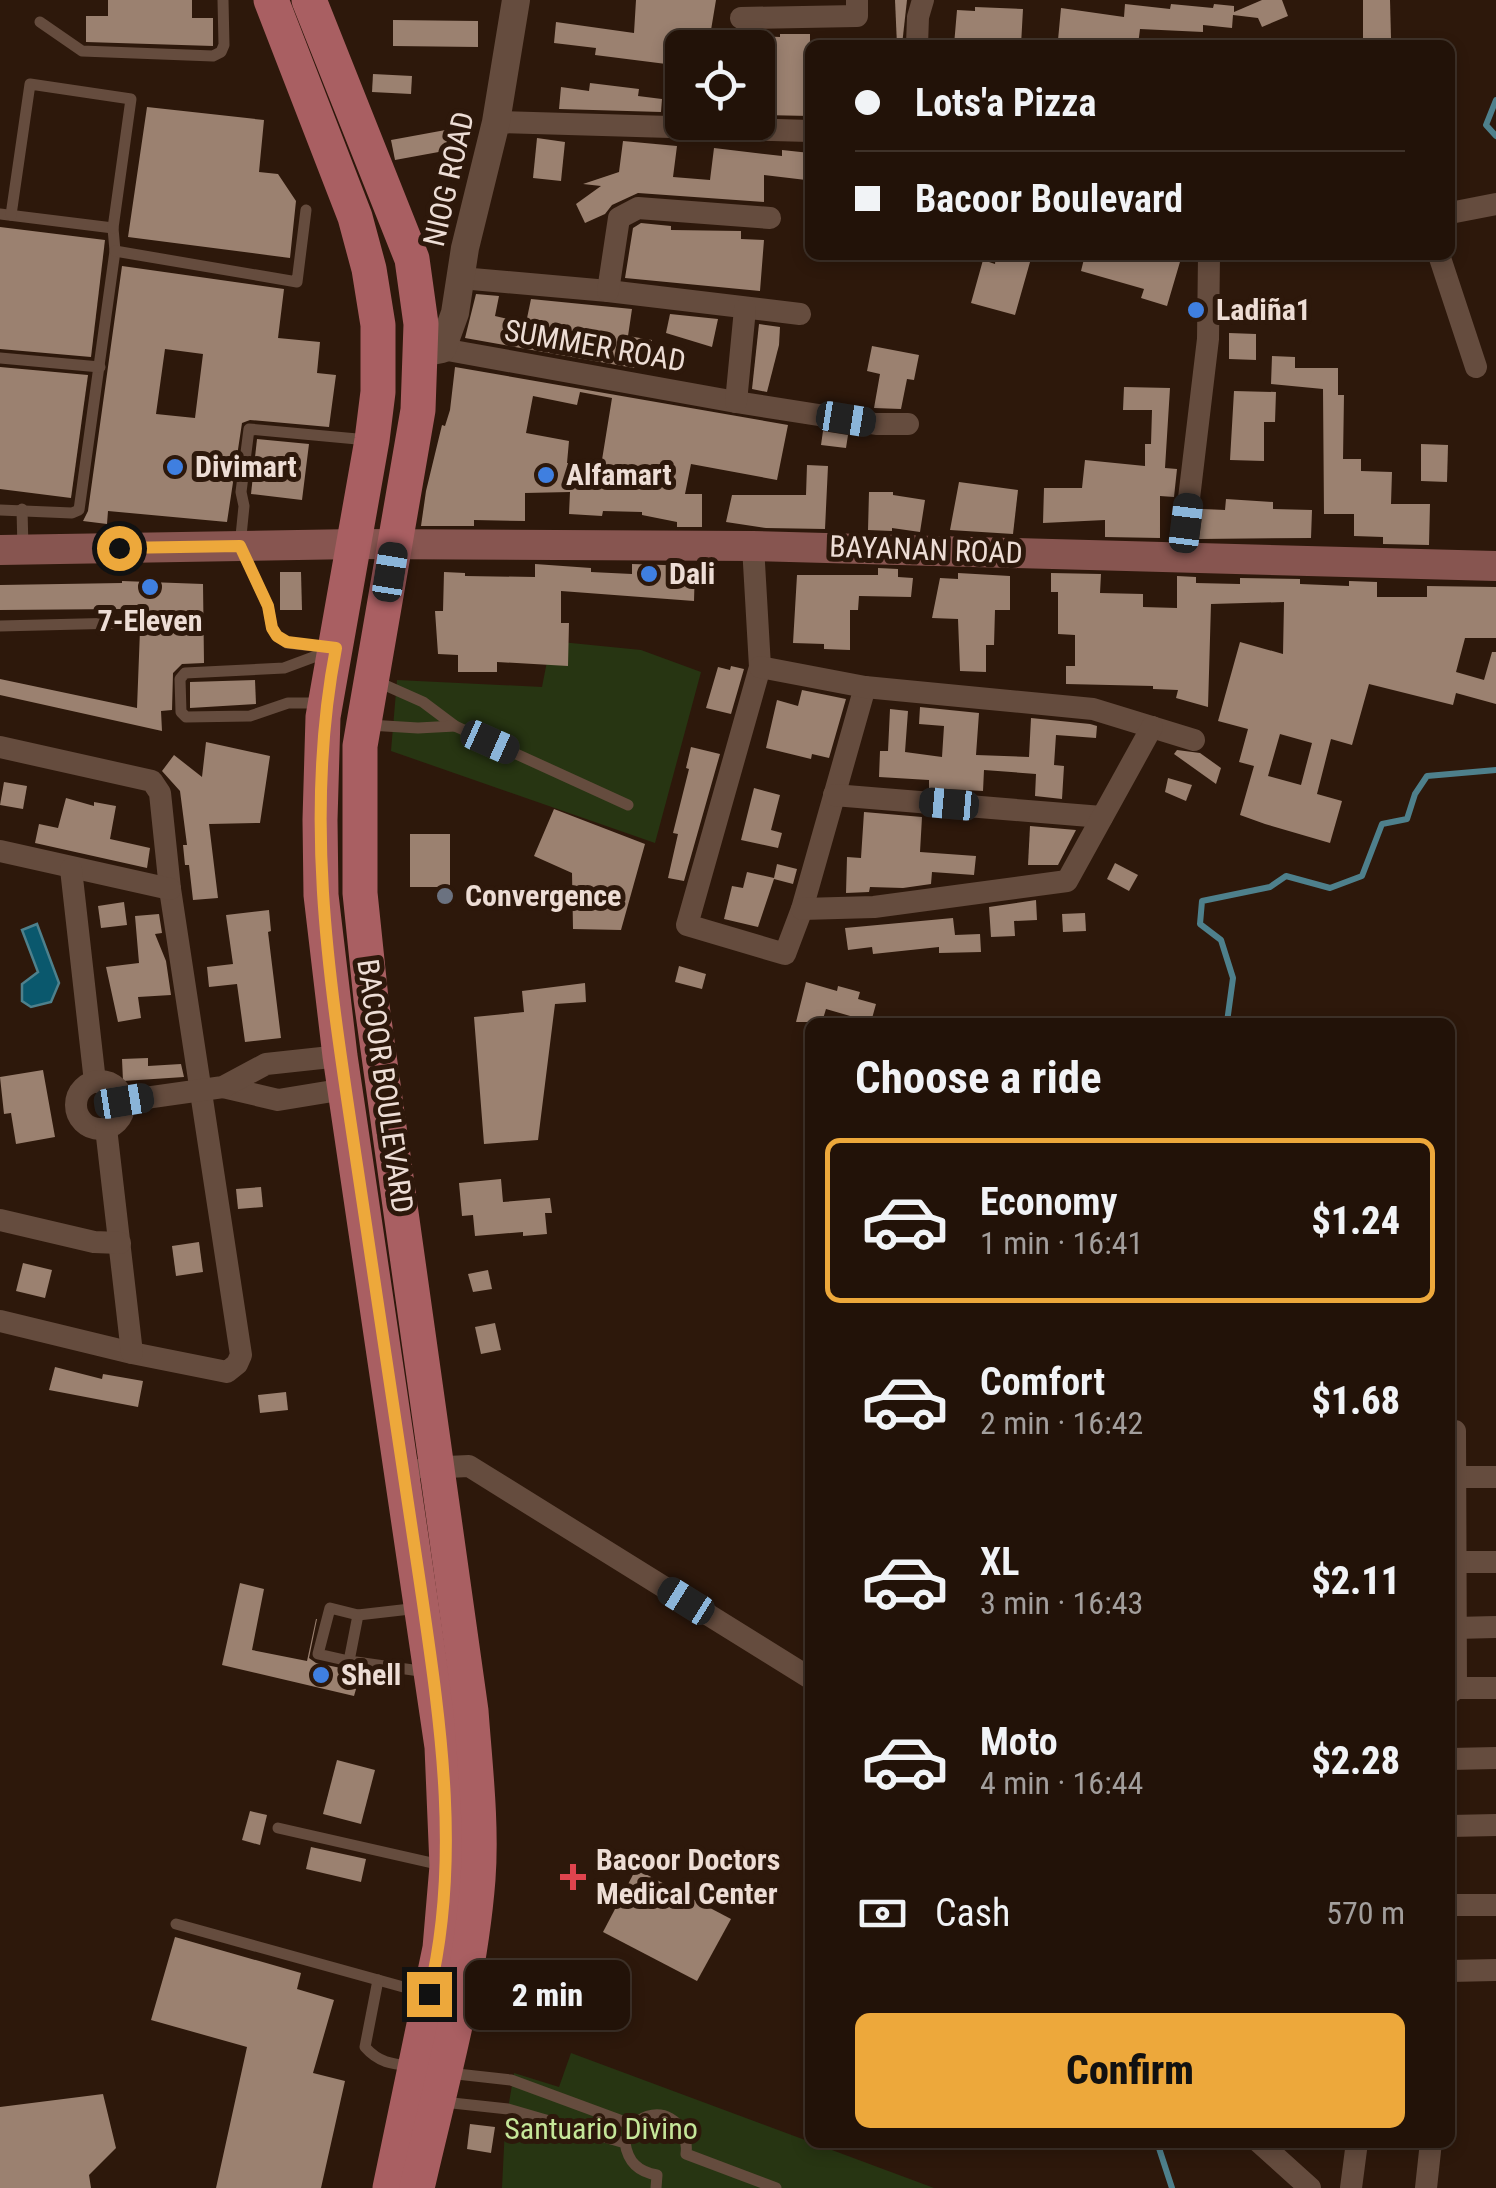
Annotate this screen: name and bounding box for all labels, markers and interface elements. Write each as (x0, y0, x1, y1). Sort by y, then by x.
map controls (665, 30, 775, 140)
button: locate (665, 30, 775, 140)
text: Lots'a Pizza (915, 81, 1096, 125)
street label: NIOG ROAD (416, 108, 481, 249)
text: Bacoor Boulevard (915, 177, 1183, 221)
place label: Ladiña1 (1216, 292, 1311, 327)
marker: Ladiña1 (1185, 299, 1207, 321)
street label: SUMMER ROAD (502, 312, 688, 379)
car (814, 399, 878, 439)
place label: Divimart (195, 449, 297, 484)
marker: Divimart (164, 456, 186, 478)
place label: Alfamart (566, 457, 672, 492)
marker: Alfamart (535, 464, 557, 486)
car (1167, 491, 1205, 555)
route start (97, 526, 142, 571)
street label: BAYANAN ROAD (829, 529, 1023, 570)
car (370, 540, 410, 604)
place label: Dali (669, 556, 715, 591)
marker: Dali (638, 563, 660, 585)
marker: 7-Eleven (139, 576, 161, 598)
place label: 7-Eleven (98, 603, 202, 638)
car (456, 716, 524, 768)
car (918, 786, 980, 822)
place label: Convergence (465, 878, 621, 913)
marker: Convergence (434, 885, 456, 907)
street label: BACOOR BOULEVARD (350, 957, 421, 1215)
text: Choose a ride (855, 1051, 1102, 1104)
car (92, 1081, 156, 1121)
icon: car (860, 1176, 950, 1266)
text: Economy (980, 1180, 1117, 1224)
text: $1.24 (1311, 1199, 1400, 1243)
text: 1 min · 16:41 (980, 1224, 1143, 1262)
icon: car (860, 1356, 950, 1446)
text: Comfort (980, 1360, 1105, 1404)
text: $1.68 (1311, 1379, 1400, 1423)
text: 2 min · 16:42 (980, 1404, 1143, 1442)
icon: car (860, 1536, 950, 1626)
text: XL (980, 1540, 1019, 1584)
text: $2.11 (1311, 1559, 1400, 1603)
car (653, 1572, 719, 1630)
text: 3 min · 16:43 (980, 1584, 1143, 1622)
place label: Shell (341, 1657, 401, 1692)
marker: Shell (310, 1664, 332, 1686)
icon: car (860, 1716, 950, 1806)
text: Moto (980, 1720, 1058, 1764)
text: $2.28 (1311, 1739, 1400, 1783)
text: 4 min · 16:44 (980, 1764, 1143, 1802)
place label: Bacoor Doctors Medical Center (596, 1842, 780, 1911)
marker: Bacoor Doctors Medical Center (560, 1864, 586, 1890)
icon: cash (855, 1886, 910, 1941)
text: Cash (935, 1891, 1010, 1935)
text: 570 m (1326, 1894, 1405, 1932)
callout: 2 min (464, 1959, 629, 2029)
route end (407, 1972, 452, 2017)
text: 2 min (512, 1976, 583, 2014)
button: Confirm (855, 2013, 1405, 2128)
park label: Santuario Divino (504, 2111, 698, 2146)

